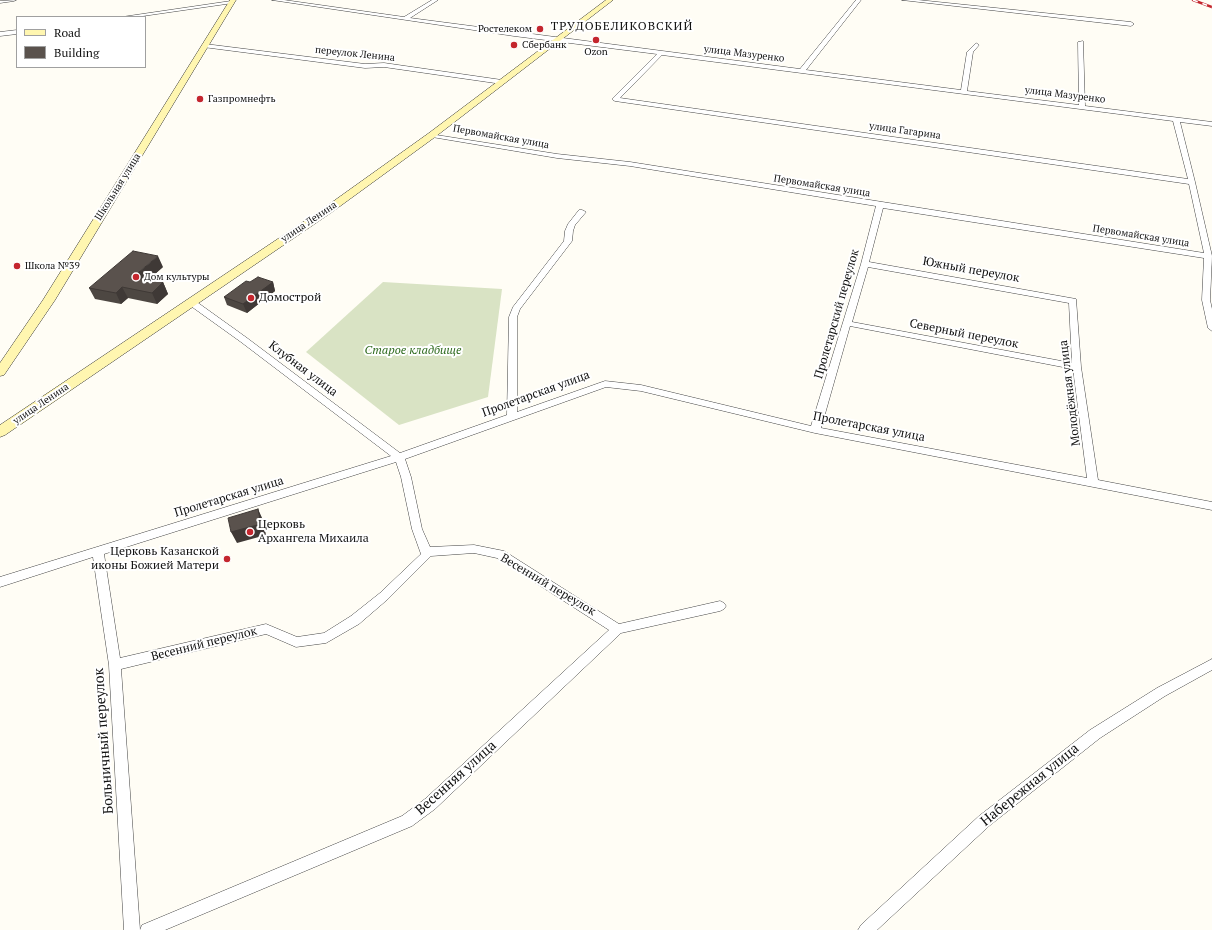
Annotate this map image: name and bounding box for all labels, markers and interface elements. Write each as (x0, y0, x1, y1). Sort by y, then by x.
legend (16, 16, 146, 68)
district label: ТРУДОБЕЛИКОВСКИЙ (551, 20, 693, 34)
place label: Ростелеком (478, 23, 532, 35)
marker: Ростелеком (535, 24, 545, 34)
text: Road (54, 25, 81, 40)
marker: Ozon (591, 35, 601, 45)
place label: Сбербанк (522, 39, 567, 51)
marker: Сбербанк (509, 40, 519, 50)
street label: улица Мазуренко (703, 43, 785, 65)
street label: переулок Ленина (314, 44, 396, 64)
text: Building (54, 45, 99, 60)
place label: Ozon (584, 46, 608, 58)
street label: улица Мазуренко (1024, 84, 1106, 106)
place label: Газпромнефть (208, 93, 275, 105)
marker: Газпромнефть (195, 94, 205, 104)
street label: улица Гагарина (868, 120, 942, 142)
street label: Первомайская улица (452, 123, 550, 151)
street label: Школьная улица (93, 151, 143, 223)
street label: Первомайская улица (773, 172, 871, 200)
street label: улица Ленина (279, 199, 339, 245)
street label: Первомайская улица (1092, 222, 1190, 250)
street label: Пролетарский переулок (812, 248, 862, 380)
street label: Южный переулок (921, 254, 1021, 286)
place label: Школа №39 (25, 260, 80, 272)
marker: Школа №39 (12, 261, 22, 271)
place label: Дом культуры (144, 271, 210, 283)
marker: Дом культуры (131, 272, 141, 282)
place label: Домострой (259, 291, 321, 305)
marker: Домострой (246, 293, 256, 303)
street label: Северный переулок (908, 316, 1020, 352)
street label: Клубная улица (266, 338, 340, 400)
street label: Молодёжная улица (1056, 339, 1084, 447)
park label: Старое кладбище (365, 344, 461, 358)
street label: Пролетарская улица (480, 368, 592, 420)
street label: улица Ленина (11, 381, 71, 427)
street label: Пролетарская улица (812, 409, 926, 445)
street label: Пролетарская улица (173, 474, 285, 520)
place label: Церковь Архангела Михаила (258, 518, 369, 546)
marker: Церковь Архангела Михаила (245, 527, 255, 537)
place label: Церковь Казанской иконы Божией Матери (91, 545, 219, 573)
street label: Весенний переулок (498, 551, 598, 619)
marker: Церковь Казанской иконы Божией Матери (222, 554, 232, 564)
street label: Весенний переулок (150, 624, 258, 664)
street label: Больничный переулок (91, 667, 117, 815)
street label: Весенняя улица (412, 737, 500, 819)
street label: Набережная улица (977, 740, 1083, 830)

